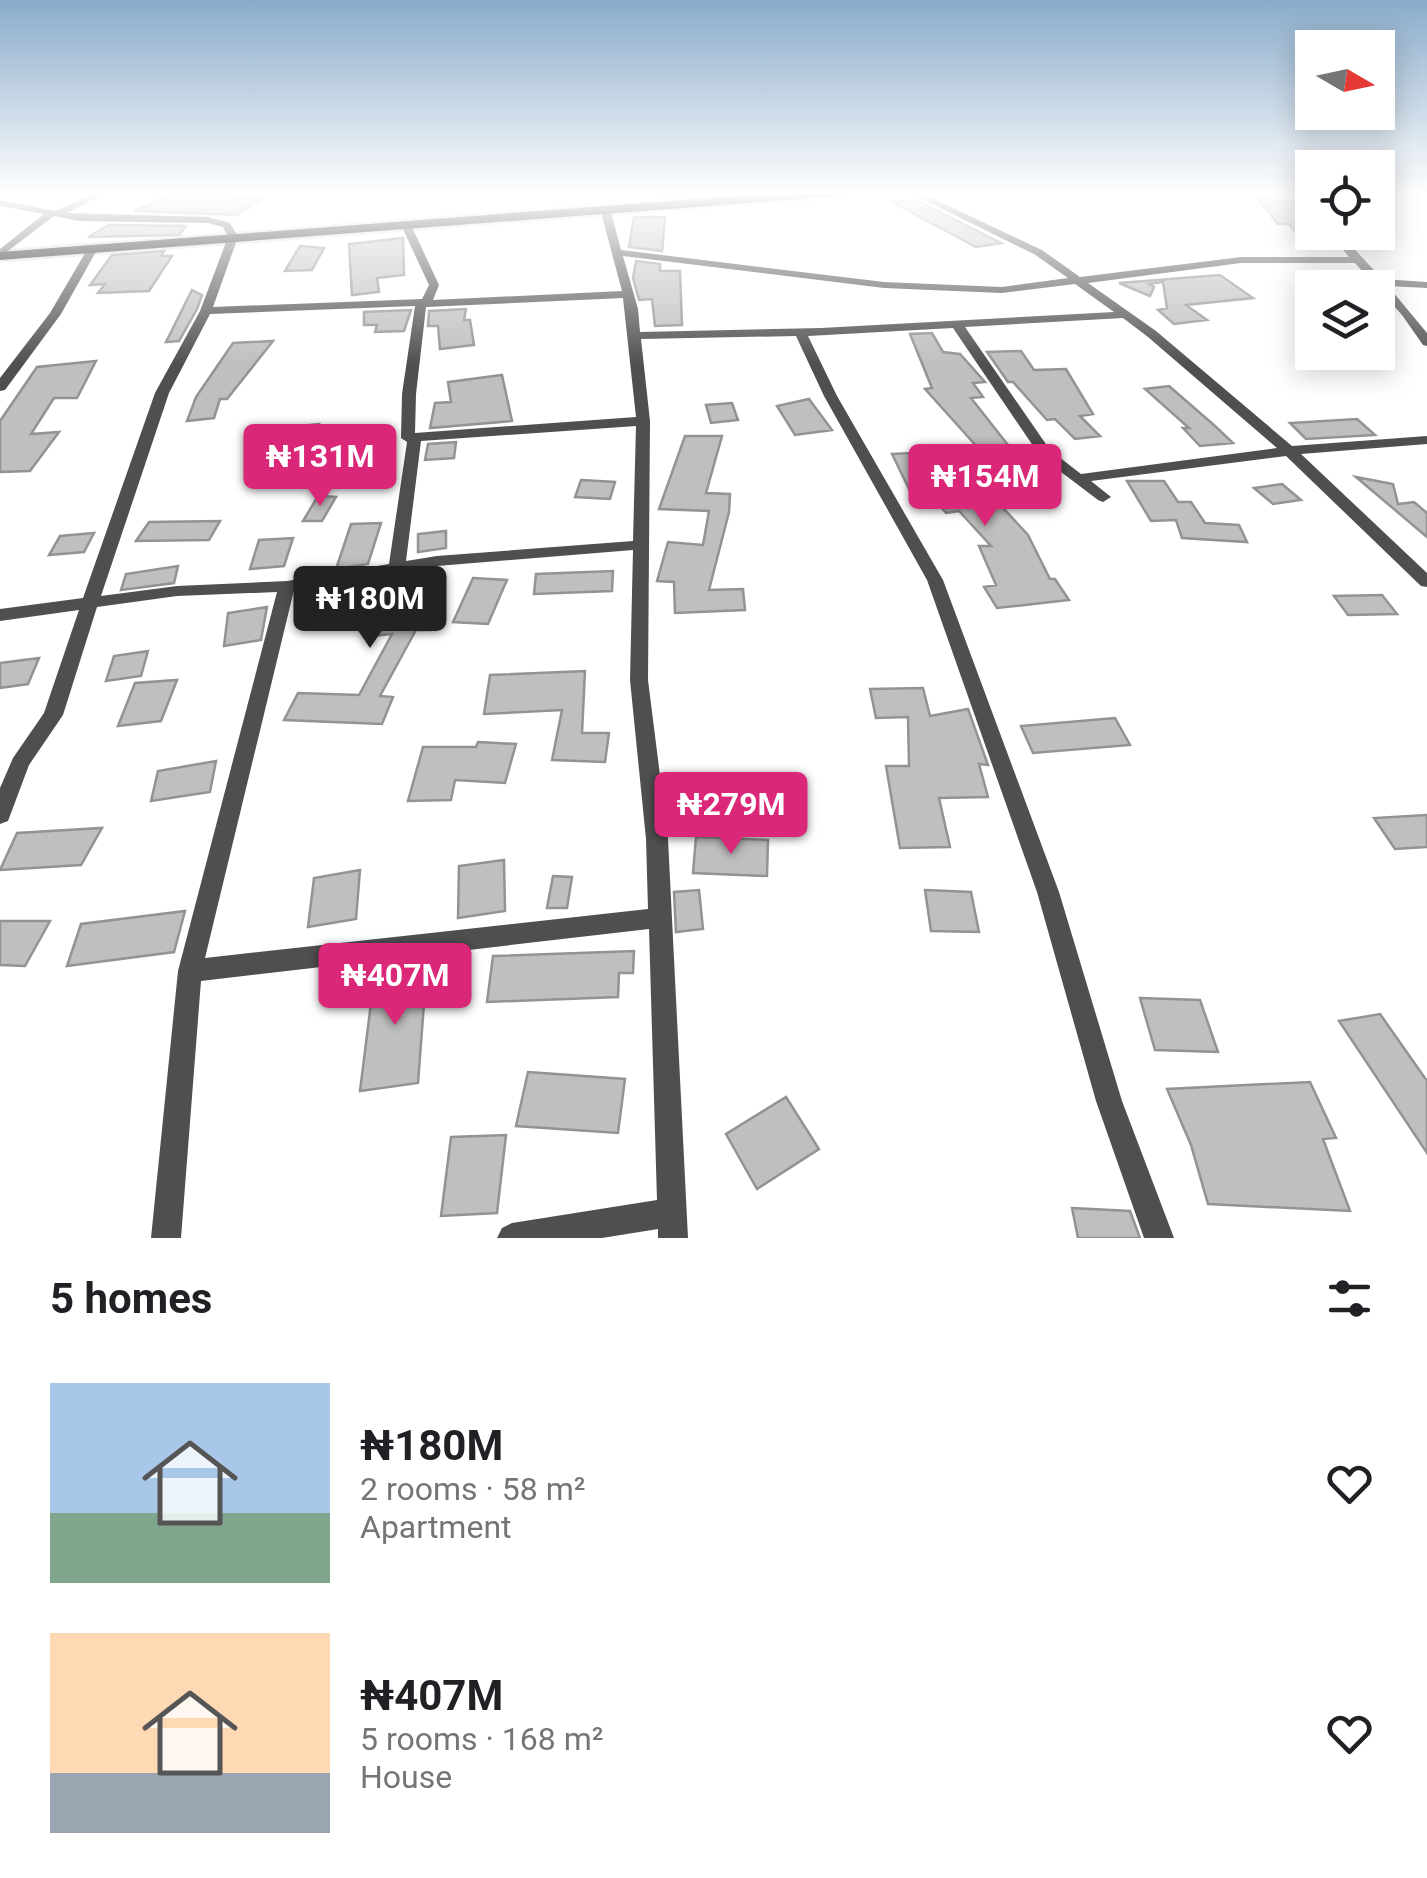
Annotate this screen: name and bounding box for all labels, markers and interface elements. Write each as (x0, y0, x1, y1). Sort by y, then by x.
north arrow (1295, 30, 1395, 130)
map controls (1295, 30, 1395, 370)
button: locate (1295, 150, 1395, 250)
button: layers (1295, 270, 1395, 370)
pin: ₦131M (250, 424, 390, 509)
text: ₦131M (265, 437, 375, 475)
pin: ₦154M (915, 444, 1055, 529)
text: ₦154M (930, 457, 1040, 495)
pin: ₦180M (300, 566, 440, 651)
text: ₦180M (315, 579, 425, 617)
pin: ₦279M (661, 772, 801, 857)
text: ₦279M (676, 785, 786, 823)
pin: ₦407M (325, 943, 465, 1028)
text: ₦407M (340, 956, 450, 994)
icon: filters (1322, 1271, 1377, 1326)
text: 5 homes (50, 1274, 212, 1323)
text: ₦180M (360, 1421, 503, 1470)
icon: home (130, 1423, 250, 1543)
icon: heart (1322, 1456, 1377, 1511)
text: 2 rooms · 58 m² (360, 1470, 585, 1508)
text: Apartment (360, 1508, 512, 1546)
text: ₦407M (360, 1671, 503, 1720)
icon: home (130, 1673, 250, 1793)
icon: heart (1322, 1706, 1377, 1761)
text: 5 rooms · 168 m² (360, 1720, 603, 1758)
text: House (360, 1758, 452, 1796)

